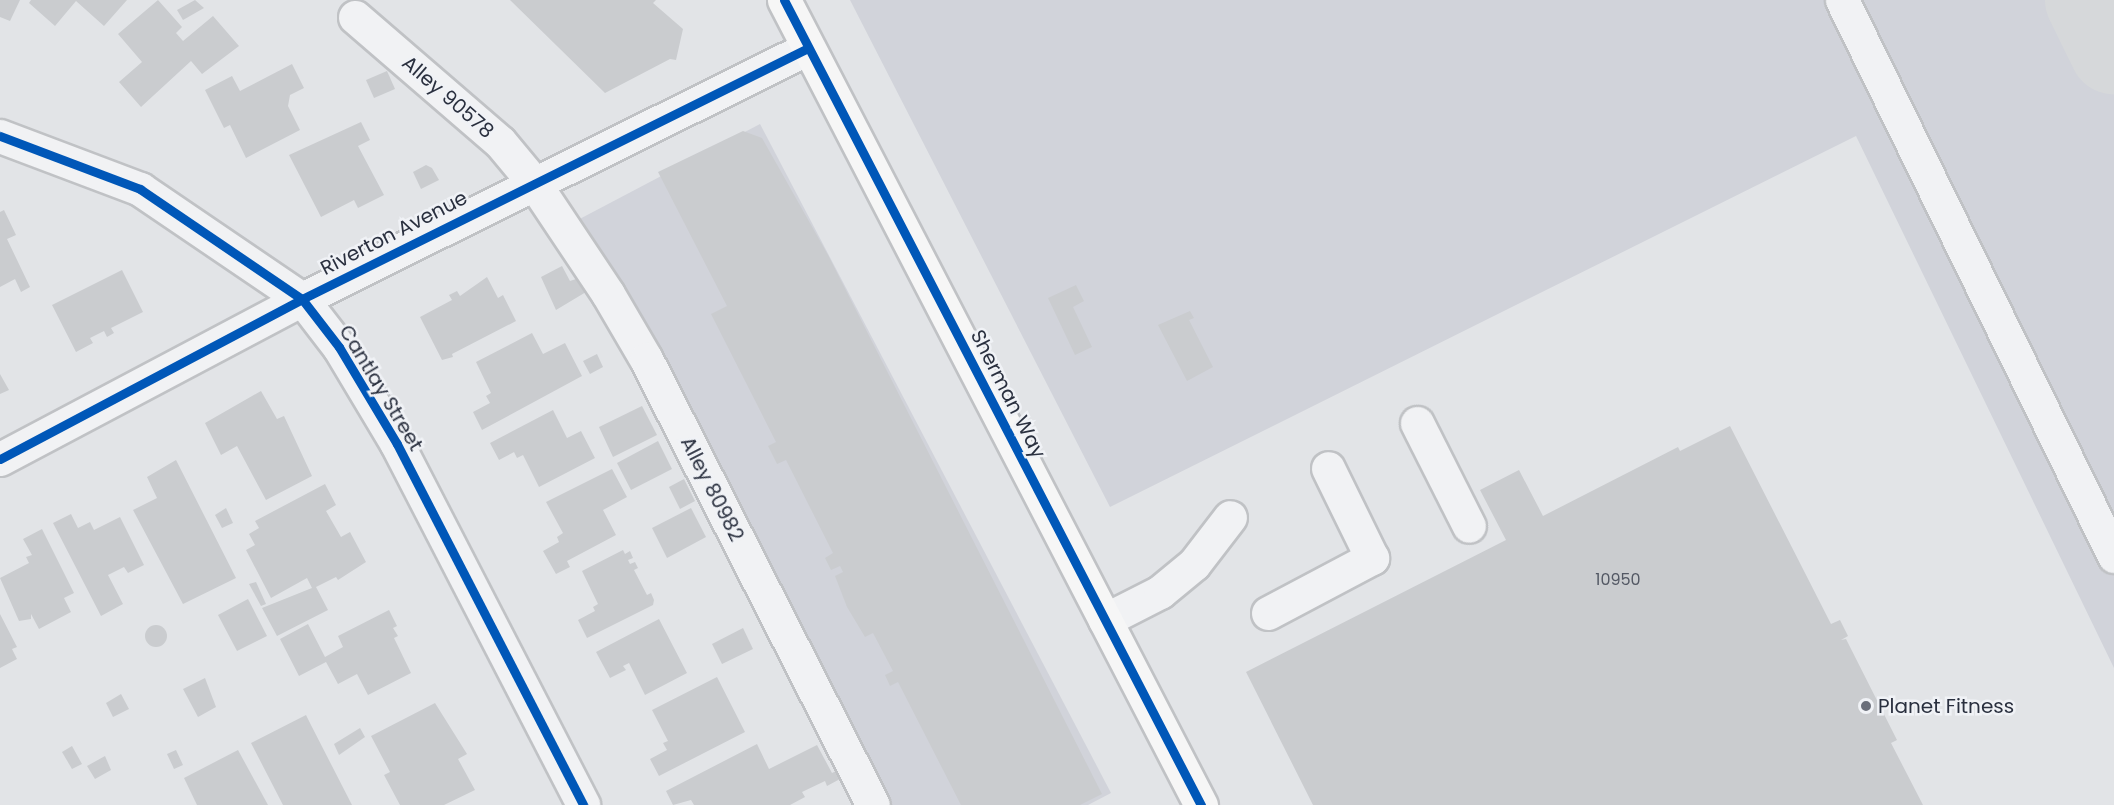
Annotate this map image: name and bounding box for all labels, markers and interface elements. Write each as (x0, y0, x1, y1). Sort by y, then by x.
street label: Alley 90578 (397, 51, 499, 143)
street label: Riverton Avenue (317, 186, 471, 280)
street label: Cantlay Street (334, 321, 428, 455)
street label: Sherman Way (965, 326, 1051, 462)
street label: Alley 80982 (675, 433, 749, 545)
house number: 10950 (1595, 570, 1641, 590)
place label: Planet Fitness (1878, 694, 2014, 718)
marker: Planet Fitness (1859, 699, 1873, 713)

